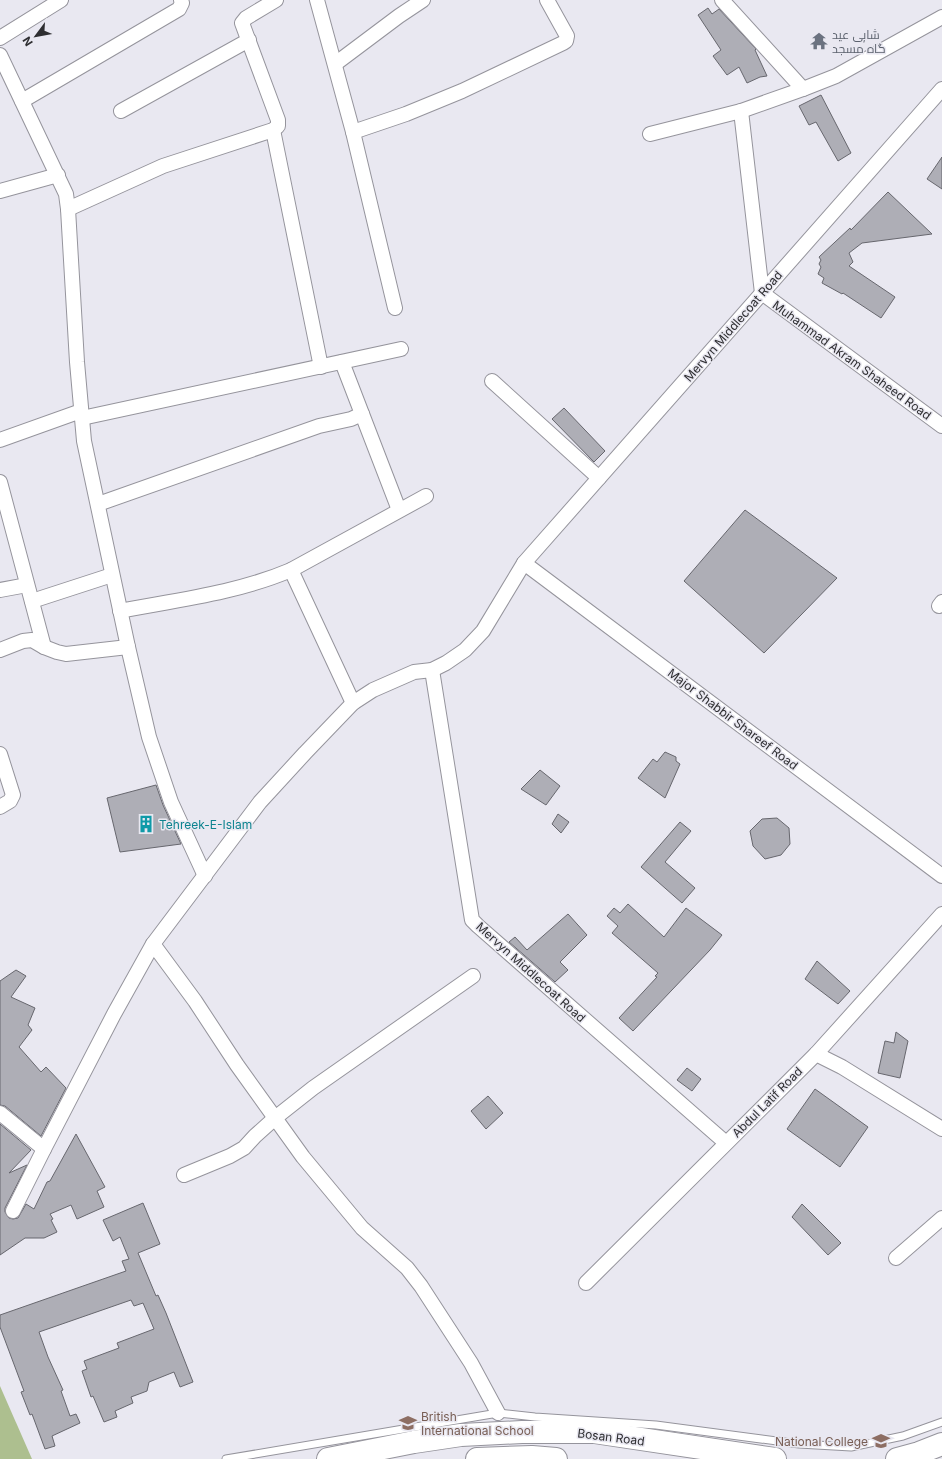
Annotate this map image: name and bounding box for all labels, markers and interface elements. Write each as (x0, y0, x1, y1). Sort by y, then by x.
north arrow (16, 16, 56, 56)
place label: شاہی عید گاہ مسجد (832, 27, 886, 56)
temple icon: شاہی عید گاہ مسجد (809, 31, 829, 51)
text: N (19, 34, 36, 49)
street label: Mervyn Middlecoat Road (681, 267, 785, 385)
street label: Muhammad Akram Shaheed Road (770, 297, 934, 423)
street label: Major Shabbir Shareef Road (665, 665, 801, 773)
building icon: Tehreek-E-Islam (136, 814, 156, 834)
place label: Tehreek-E-Islam (159, 817, 252, 832)
street label: Mervyn Middlecoat Road (473, 919, 589, 1025)
street label: Abdul Latif Road (729, 1064, 805, 1140)
place label: British International School (421, 1409, 534, 1438)
school or university icon: British International School (398, 1413, 418, 1433)
street label: Bosan Road (577, 1425, 645, 1449)
school or university icon: National College (871, 1431, 891, 1451)
place label: National College (775, 1434, 868, 1449)

